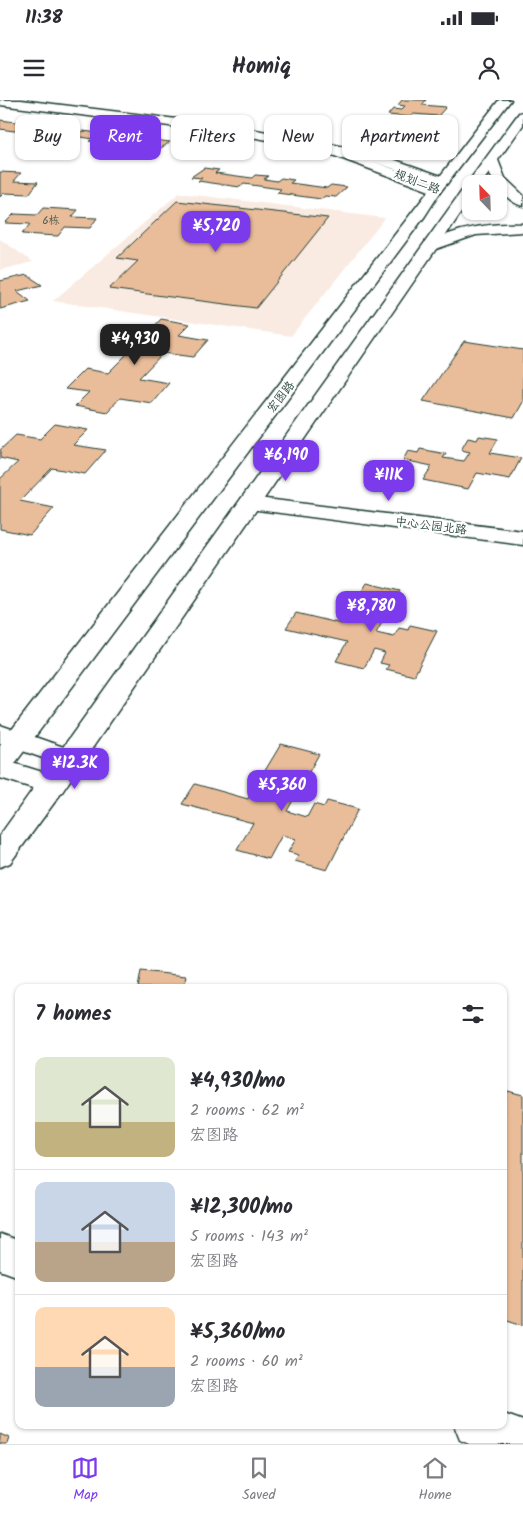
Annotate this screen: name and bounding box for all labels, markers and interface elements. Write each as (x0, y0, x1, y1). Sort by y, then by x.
text: 11:38 (25, 3, 63, 33)
text: Homiq (232, 50, 291, 85)
icon: menu (20, 54, 48, 82)
icon: person (475, 54, 503, 82)
chip: Buy (15, 115, 80, 160)
chip: Rent (90, 115, 161, 160)
chip: Filters (171, 115, 254, 160)
chip: New (264, 115, 332, 160)
chip: Apartment (342, 115, 458, 160)
street label: 规划二路 (391, 165, 443, 199)
north arrow (462, 175, 508, 220)
map controls (462, 175, 507, 220)
pin: ¥5,720 (175, 210, 257, 253)
house number: 6栋 (42, 212, 60, 230)
text: ¥5,720 (192, 214, 240, 239)
pin: ¥4,930 (94, 324, 176, 366)
text: ¥4,930 (111, 327, 159, 352)
street label: 宏图路 (262, 377, 300, 417)
pin: ¥6,190 (245, 440, 327, 482)
text: ¥6,190 (264, 443, 308, 468)
pin: ¥11K (359, 460, 419, 502)
text: ¥11K (374, 463, 404, 488)
street label: 中心公园北路 (394, 512, 468, 540)
pin: ¥8,780 (330, 590, 412, 633)
text: ¥8,780 (347, 594, 395, 619)
pin: ¥12.3K (34, 748, 116, 790)
text: ¥12.3K (52, 751, 98, 776)
pin: ¥5,360 (241, 770, 323, 812)
text: ¥5,360 (258, 773, 306, 798)
text: 7 homes (35, 998, 112, 1031)
icon: filters (459, 1000, 487, 1028)
text: ¥4,930/mo (190, 1065, 285, 1098)
icon: home (75, 1077, 135, 1137)
text: 2 rooms · 62 m² (190, 1098, 304, 1123)
text: 宏图路 (190, 1123, 238, 1148)
text: ¥12,300/mo (190, 1191, 293, 1224)
icon: home (75, 1202, 135, 1262)
text: 5 rooms · 143 m² (190, 1224, 308, 1249)
text: 宏图路 (190, 1249, 238, 1274)
text: ¥5,360/mo (190, 1316, 285, 1349)
icon: home (75, 1327, 135, 1387)
text: 2 rooms · 60 m² (190, 1349, 303, 1374)
text: 宏图路 (190, 1374, 238, 1399)
tab: Map (71, 1454, 99, 1506)
tab: Saved (242, 1454, 276, 1506)
tab: Home (418, 1454, 452, 1506)

